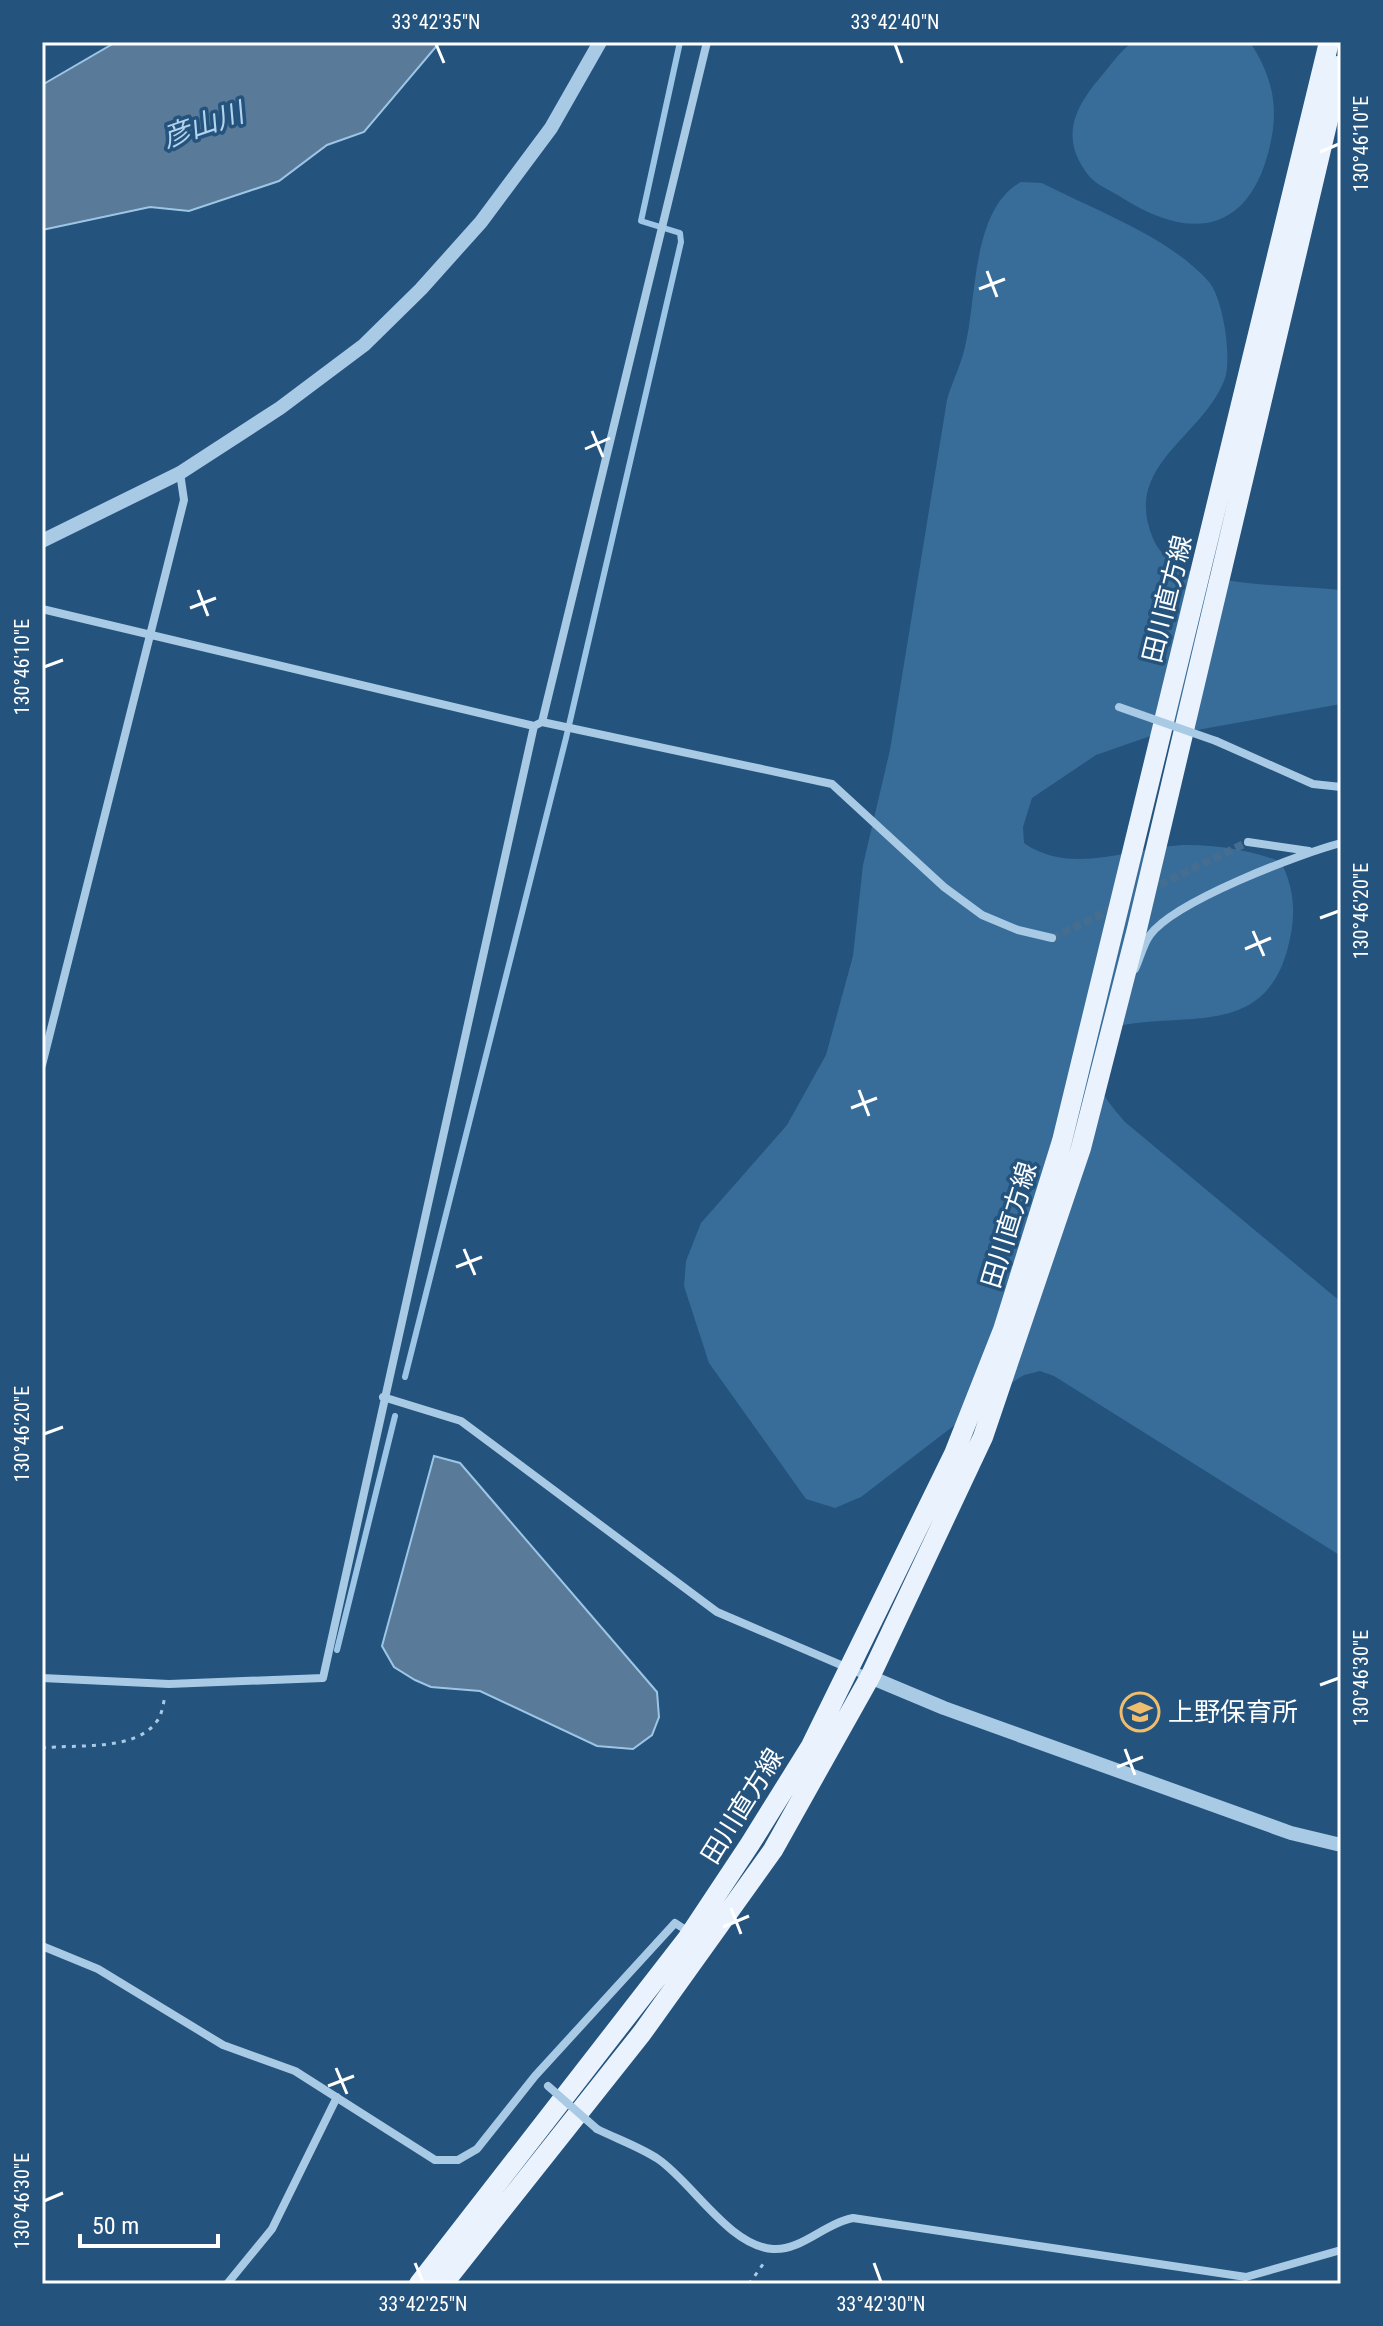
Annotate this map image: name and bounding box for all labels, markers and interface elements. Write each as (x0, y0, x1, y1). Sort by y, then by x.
text: 33°42'35"N (391, 10, 481, 34)
text: 33°42'40"N (850, 10, 940, 34)
water label: 彦山川 (158, 95, 251, 154)
text: 130°46'10"E (1349, 96, 1373, 192)
street label: 田川直方線 (1137, 532, 1197, 666)
text: 130°46'10"E (10, 619, 34, 715)
text: 130°46'20"E (1349, 863, 1373, 959)
street label: 田川直方線 (976, 1158, 1042, 1292)
text: 130°46'20"E (10, 1386, 34, 1482)
text: 130°46'30"E (1349, 1630, 1373, 1726)
school or university icon: 上野保育所 (1119, 1691, 1161, 1733)
place label: 上野保育所 (1168, 1697, 1298, 1727)
street label: 田川直方線 (695, 1743, 789, 1869)
text: 130°46'30"E (10, 2153, 34, 2249)
scale bar (80, 2198, 218, 2248)
text: 50 m (92, 2212, 139, 2240)
text: 33°42'25"N (378, 2292, 468, 2316)
text: 33°42'30"N (836, 2292, 926, 2316)

